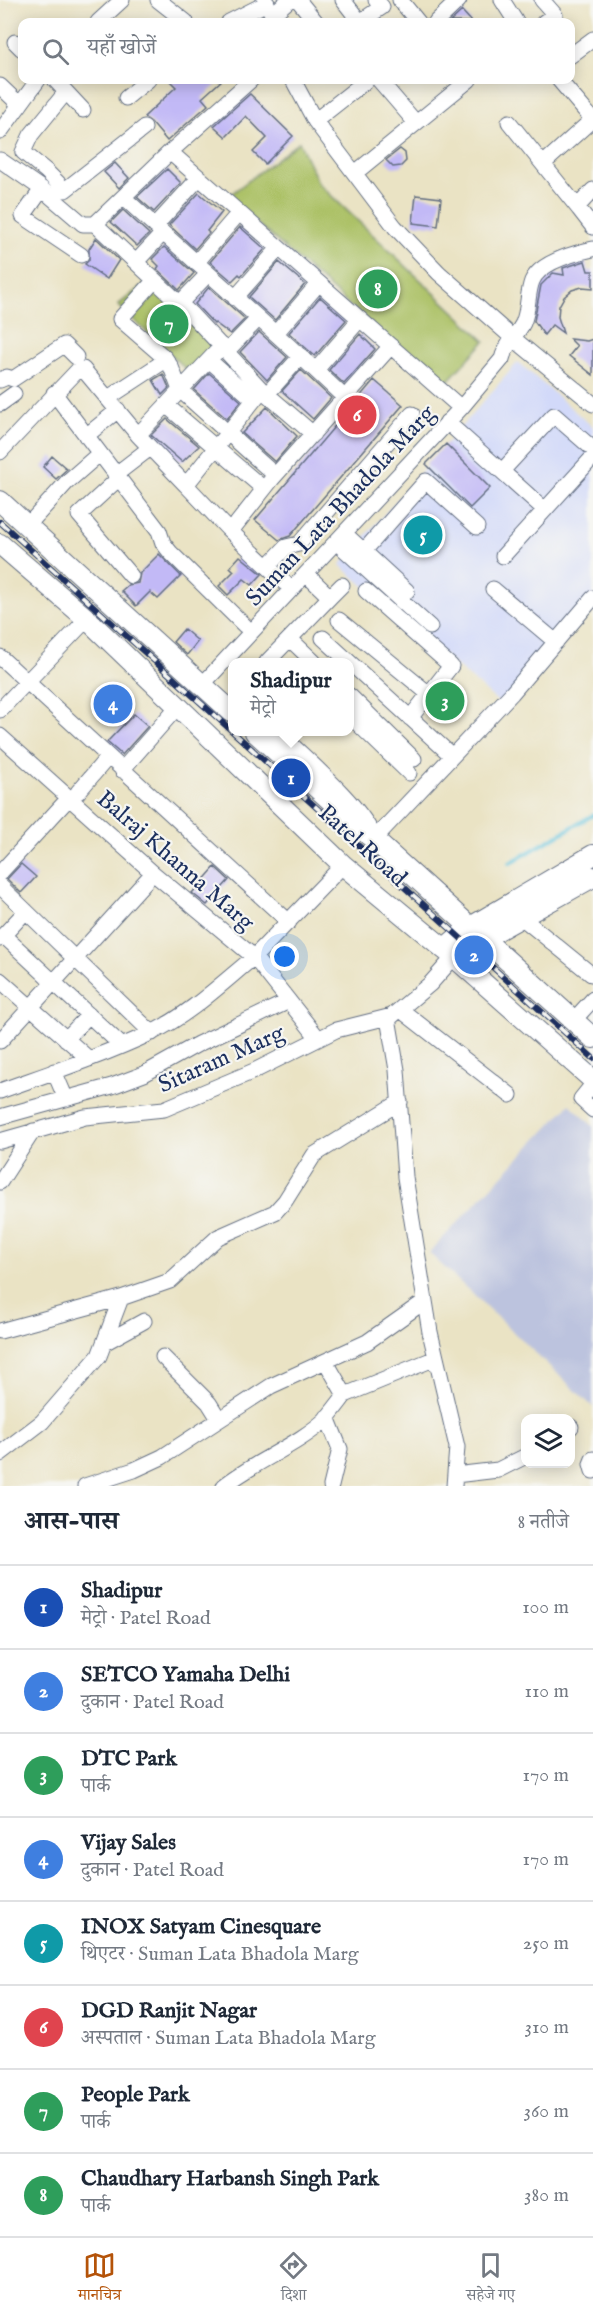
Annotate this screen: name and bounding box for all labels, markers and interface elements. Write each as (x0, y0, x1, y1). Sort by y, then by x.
search box (18, 18, 575, 84)
text: यहाँ खोजें (87, 34, 156, 62)
icon: search (39, 35, 72, 68)
pin: 8 (358, 266, 398, 312)
pin: 7 (150, 302, 188, 346)
pin: 6 (338, 392, 376, 438)
street label: Suman Lata Bhadola Marg (240, 398, 443, 613)
pin: 5 (404, 512, 442, 558)
popup (228, 658, 354, 736)
text: Shadipur (250, 667, 332, 695)
pin: 3 (426, 678, 464, 724)
pin: 4 (94, 682, 132, 726)
text: मेट्रो (250, 696, 276, 721)
pin: 1 (272, 756, 310, 800)
street label: Balraj Khanna Marg (90, 784, 261, 939)
street label: Patel Road (311, 798, 413, 894)
pin: 2 (454, 932, 494, 978)
your location (270, 942, 299, 971)
street label: Sitaram Marg (154, 1017, 290, 1101)
map controls (521, 1414, 575, 1468)
button: layers (521, 1414, 575, 1468)
text: आस-पास (24, 1505, 119, 1538)
text: 8 नतीजे (517, 1510, 569, 1535)
text: Shadipur (81, 1577, 162, 1605)
text: 1 (40, 1595, 47, 1620)
text: 100 m (522, 1595, 569, 1620)
text: मेट्रो · Patel Road (81, 1606, 211, 1631)
text: SETCO Yamaha Delhi (81, 1661, 290, 1689)
text: 2 (39, 1679, 48, 1704)
text: 110 m (525, 1679, 569, 1704)
text: दुकान · Patel Road (81, 1690, 224, 1715)
text: DTC Park (81, 1745, 177, 1773)
text: 3 (40, 1763, 47, 1788)
text: 170 m (523, 1763, 569, 1788)
text: पार्क (81, 1774, 110, 1799)
text: Vijay Sales (81, 1829, 176, 1857)
text: 4 (39, 1847, 48, 1872)
text: 170 m (523, 1847, 569, 1872)
text: दुकान · Patel Road (81, 1858, 224, 1883)
text: INOX Satyam Cinesquare (81, 1913, 321, 1941)
text: 5 (40, 1931, 47, 1956)
text: 250 m (523, 1931, 569, 1956)
text: थिएटर · Suman Lata Bhadola Marg (81, 1942, 359, 1967)
text: DGD Ranjit Nagar (81, 1997, 257, 2025)
text: 6 (39, 2015, 48, 2040)
text: 310 m (525, 2015, 569, 2040)
text: अस्पताल · Suman Lata Bhadola Marg (81, 2026, 376, 2051)
text: People Park (81, 2081, 190, 2109)
text: 7 (39, 2099, 48, 2124)
text: 360 m (523, 2099, 569, 2124)
text: पार्क (81, 2110, 110, 2135)
text: Chaudhary Harbansh Singh Park (81, 2165, 379, 2193)
text: 8 (40, 2183, 47, 2208)
text: 380 m (524, 2183, 569, 2208)
text: पार्क (81, 2194, 110, 2219)
tab: मानचित्र (78, 2249, 121, 2310)
tab: दिशा (277, 2249, 310, 2310)
tab: सहेजे गए (466, 2249, 515, 2310)

